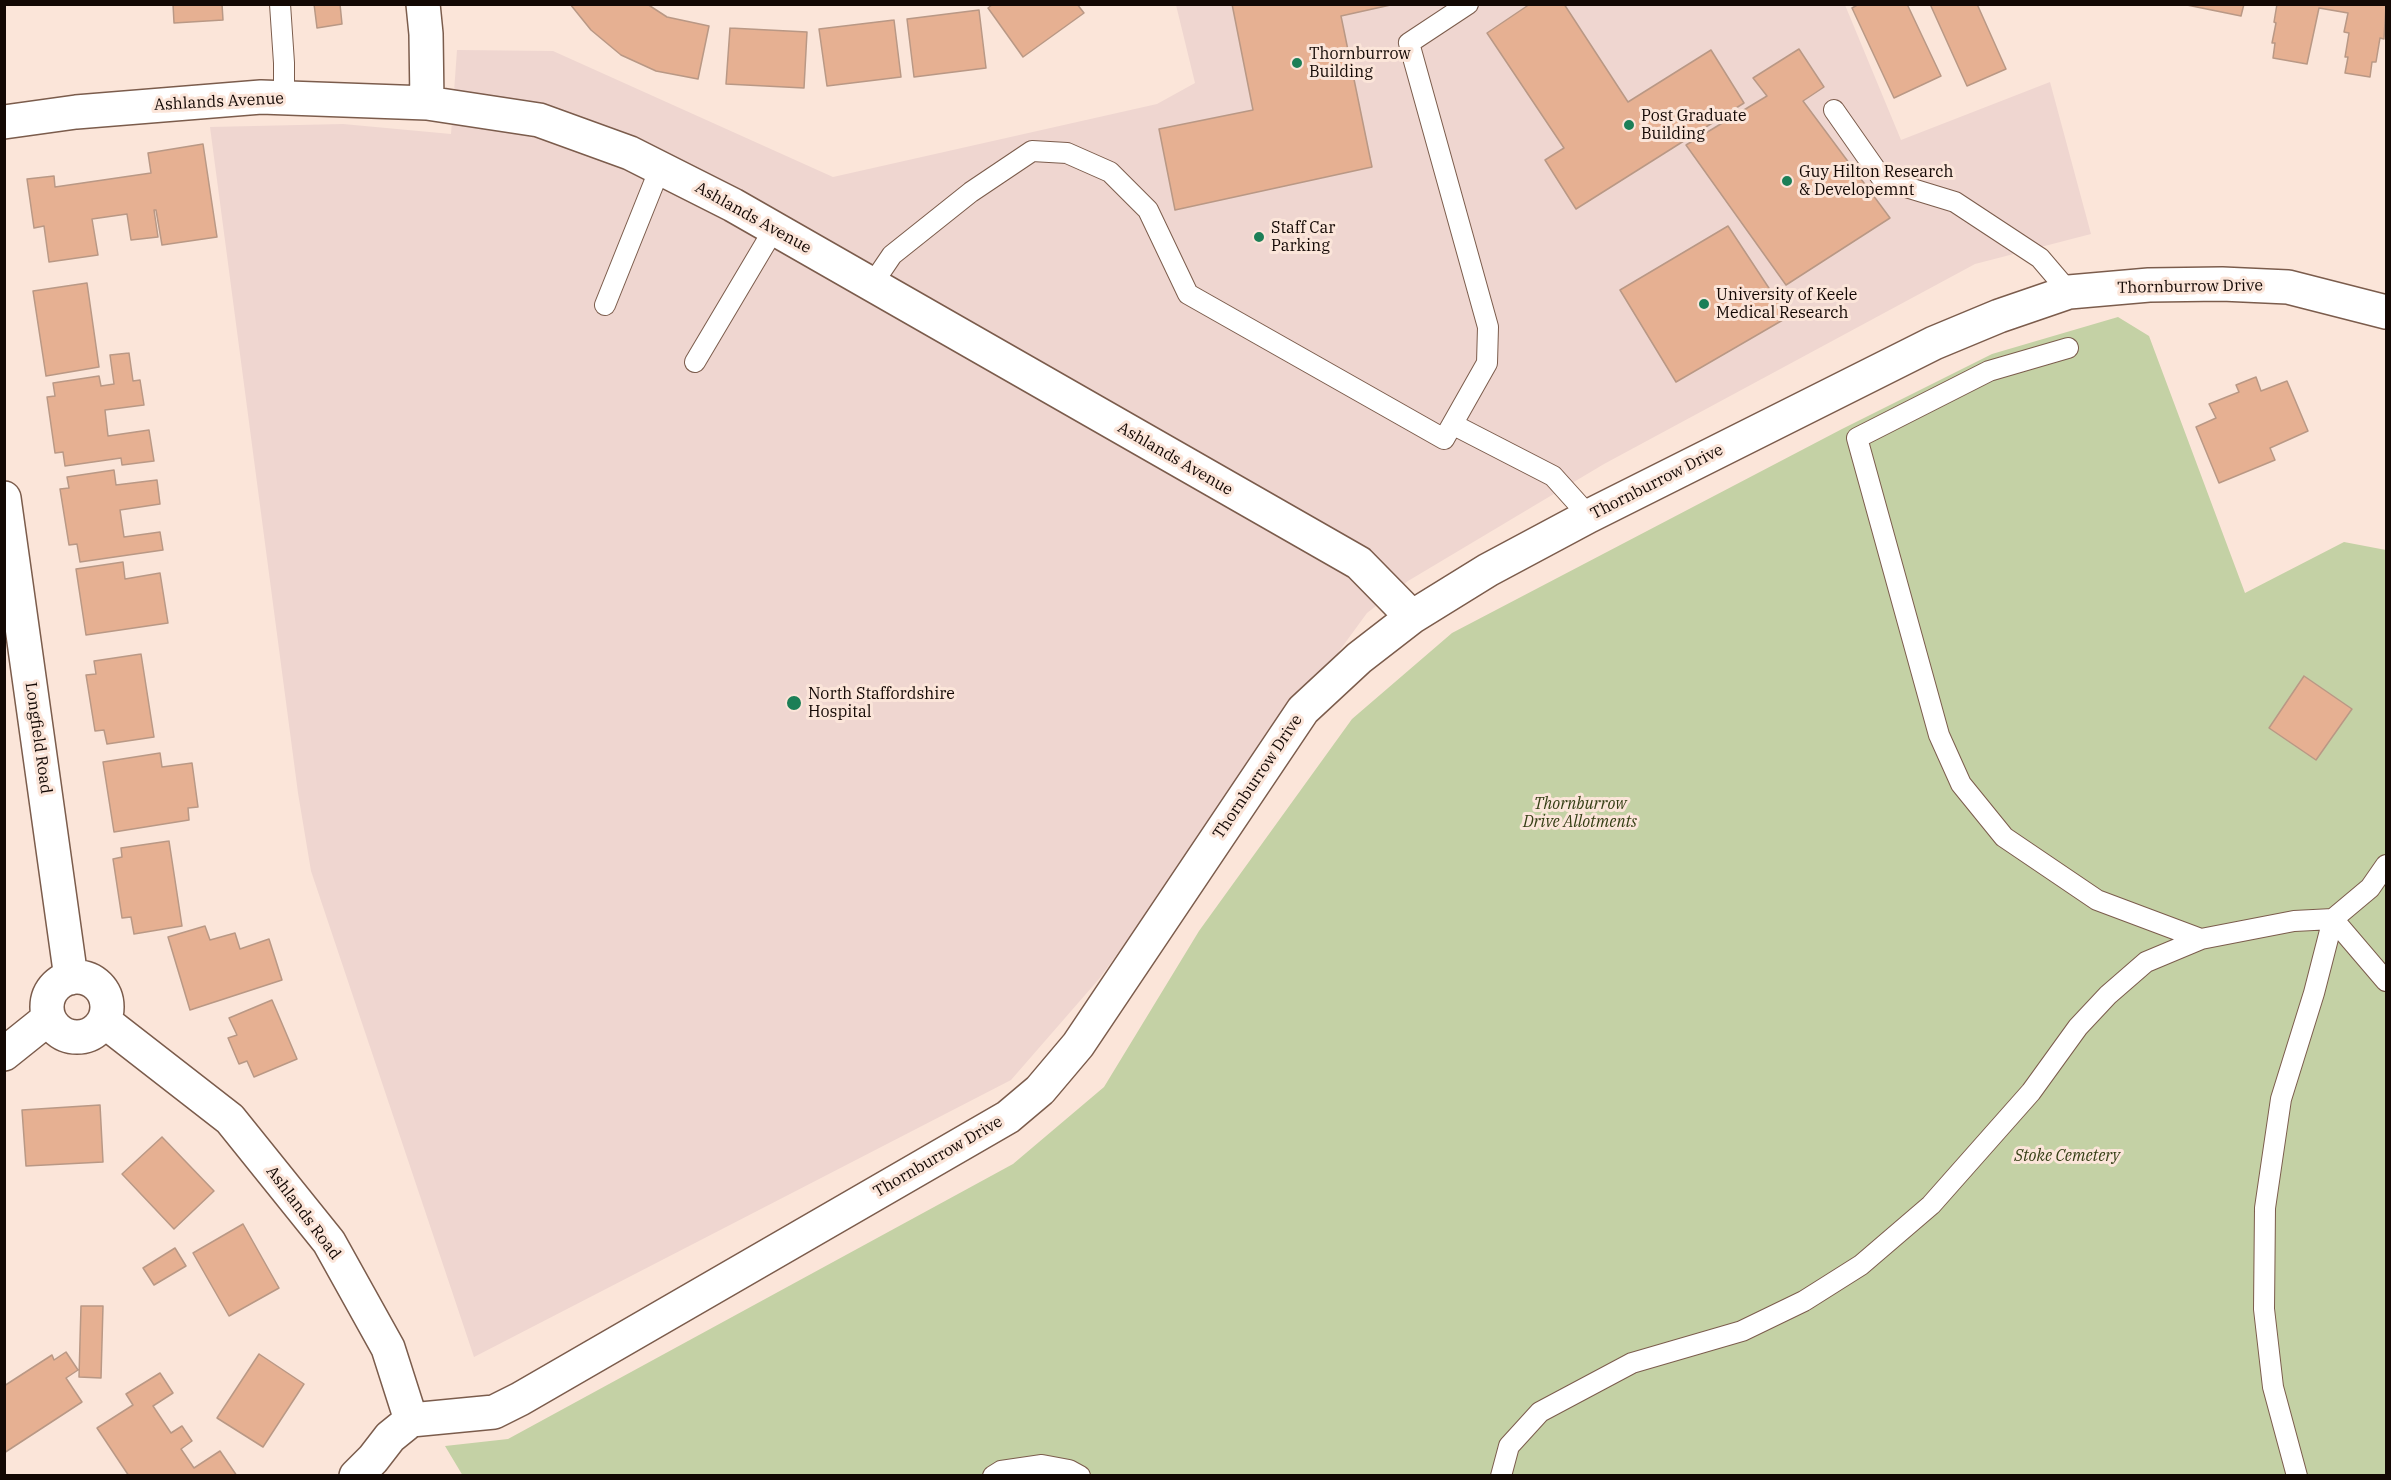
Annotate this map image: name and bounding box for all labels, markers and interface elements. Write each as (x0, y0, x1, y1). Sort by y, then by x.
place label: Thornburrow Building (1309, 44, 1411, 82)
marker: Thornburrow Building (1290, 56, 1304, 70)
street label: Ashlands Avenue (154, 89, 284, 115)
place label: Post Graduate Building (1641, 106, 1747, 144)
marker: Post Graduate Building (1622, 118, 1636, 132)
place label: Guy Hilton Research & Developemnt (1799, 162, 1953, 200)
marker: Guy Hilton Research & Developemnt (1780, 174, 1794, 188)
street label: Ashlands Avenue (691, 178, 815, 258)
place label: Staff Car Parking (1271, 218, 1335, 256)
marker: Staff Car Parking (1252, 230, 1266, 244)
street label: Thornburrow Drive (2117, 276, 2263, 298)
place label: University of Keele Medical Research (1716, 285, 1857, 323)
marker: University of Keele Medical Research (1697, 297, 1711, 311)
street label: Ashlands Avenue (1114, 418, 1236, 500)
street label: Thornburrow Drive (1588, 440, 1726, 524)
street label: Longfield Road (21, 681, 55, 795)
place label: North Staffordshire Hospital (808, 684, 955, 722)
marker: North Staffordshire Hospital (785, 694, 803, 712)
street label: Thornburrow Drive (1209, 711, 1307, 843)
park label: Thornburrow Drive Allotments (1523, 794, 1637, 832)
street label: Thornburrow Drive (870, 1112, 1006, 1202)
park label: Stoke Cemetery (2014, 1146, 2120, 1166)
street label: Ashlands Road (262, 1163, 344, 1263)

